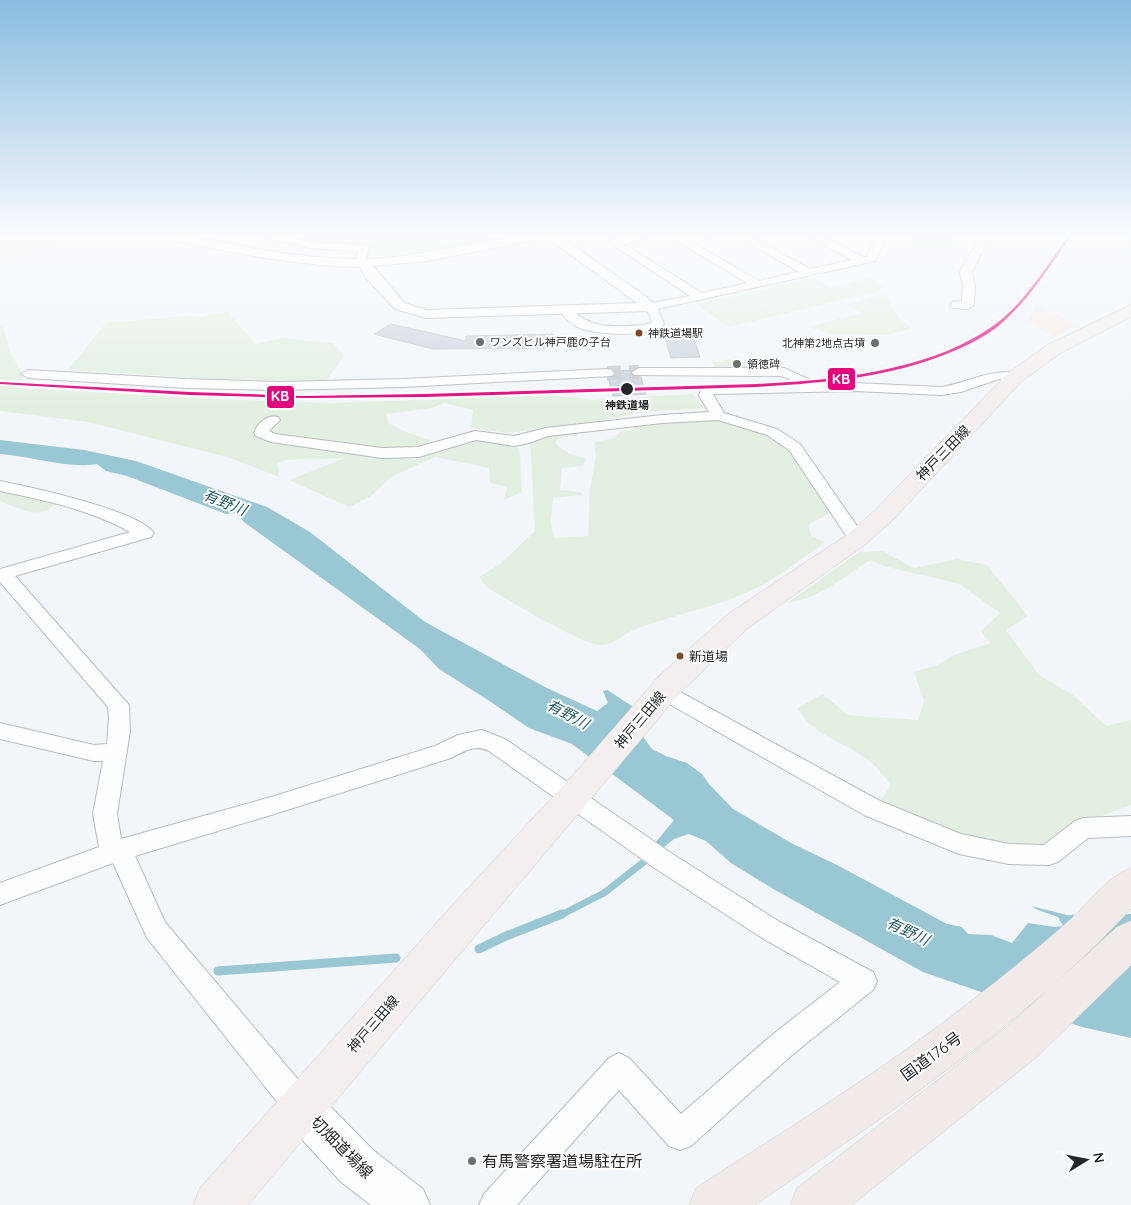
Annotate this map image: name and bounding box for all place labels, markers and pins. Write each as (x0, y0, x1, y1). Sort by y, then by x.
place label: 神鉄道場駅 (648, 326, 703, 340)
marker: 神鉄道場駅 (634, 328, 644, 338)
place label: ワンズヒル神戸鹿の子台 (490, 335, 611, 349)
marker: ワンズヒル神戸鹿の子台 (474, 336, 486, 348)
place label: 北神第2地点古墳 (782, 336, 865, 350)
marker: 北神第2地点古墳 (869, 337, 881, 349)
place label: 領徳碑 (747, 357, 780, 371)
marker: 領徳碑 (731, 358, 743, 370)
marker: 神鉄道場 (619, 381, 635, 397)
place label: 神鉄道場 (605, 398, 649, 412)
place label: 新道場 (689, 648, 728, 664)
marker: 新道場 (675, 651, 685, 661)
place label: 有馬警察署道場駐在所 (482, 1151, 642, 1171)
marker: 有馬警察署道場駐在所 (466, 1155, 478, 1167)

